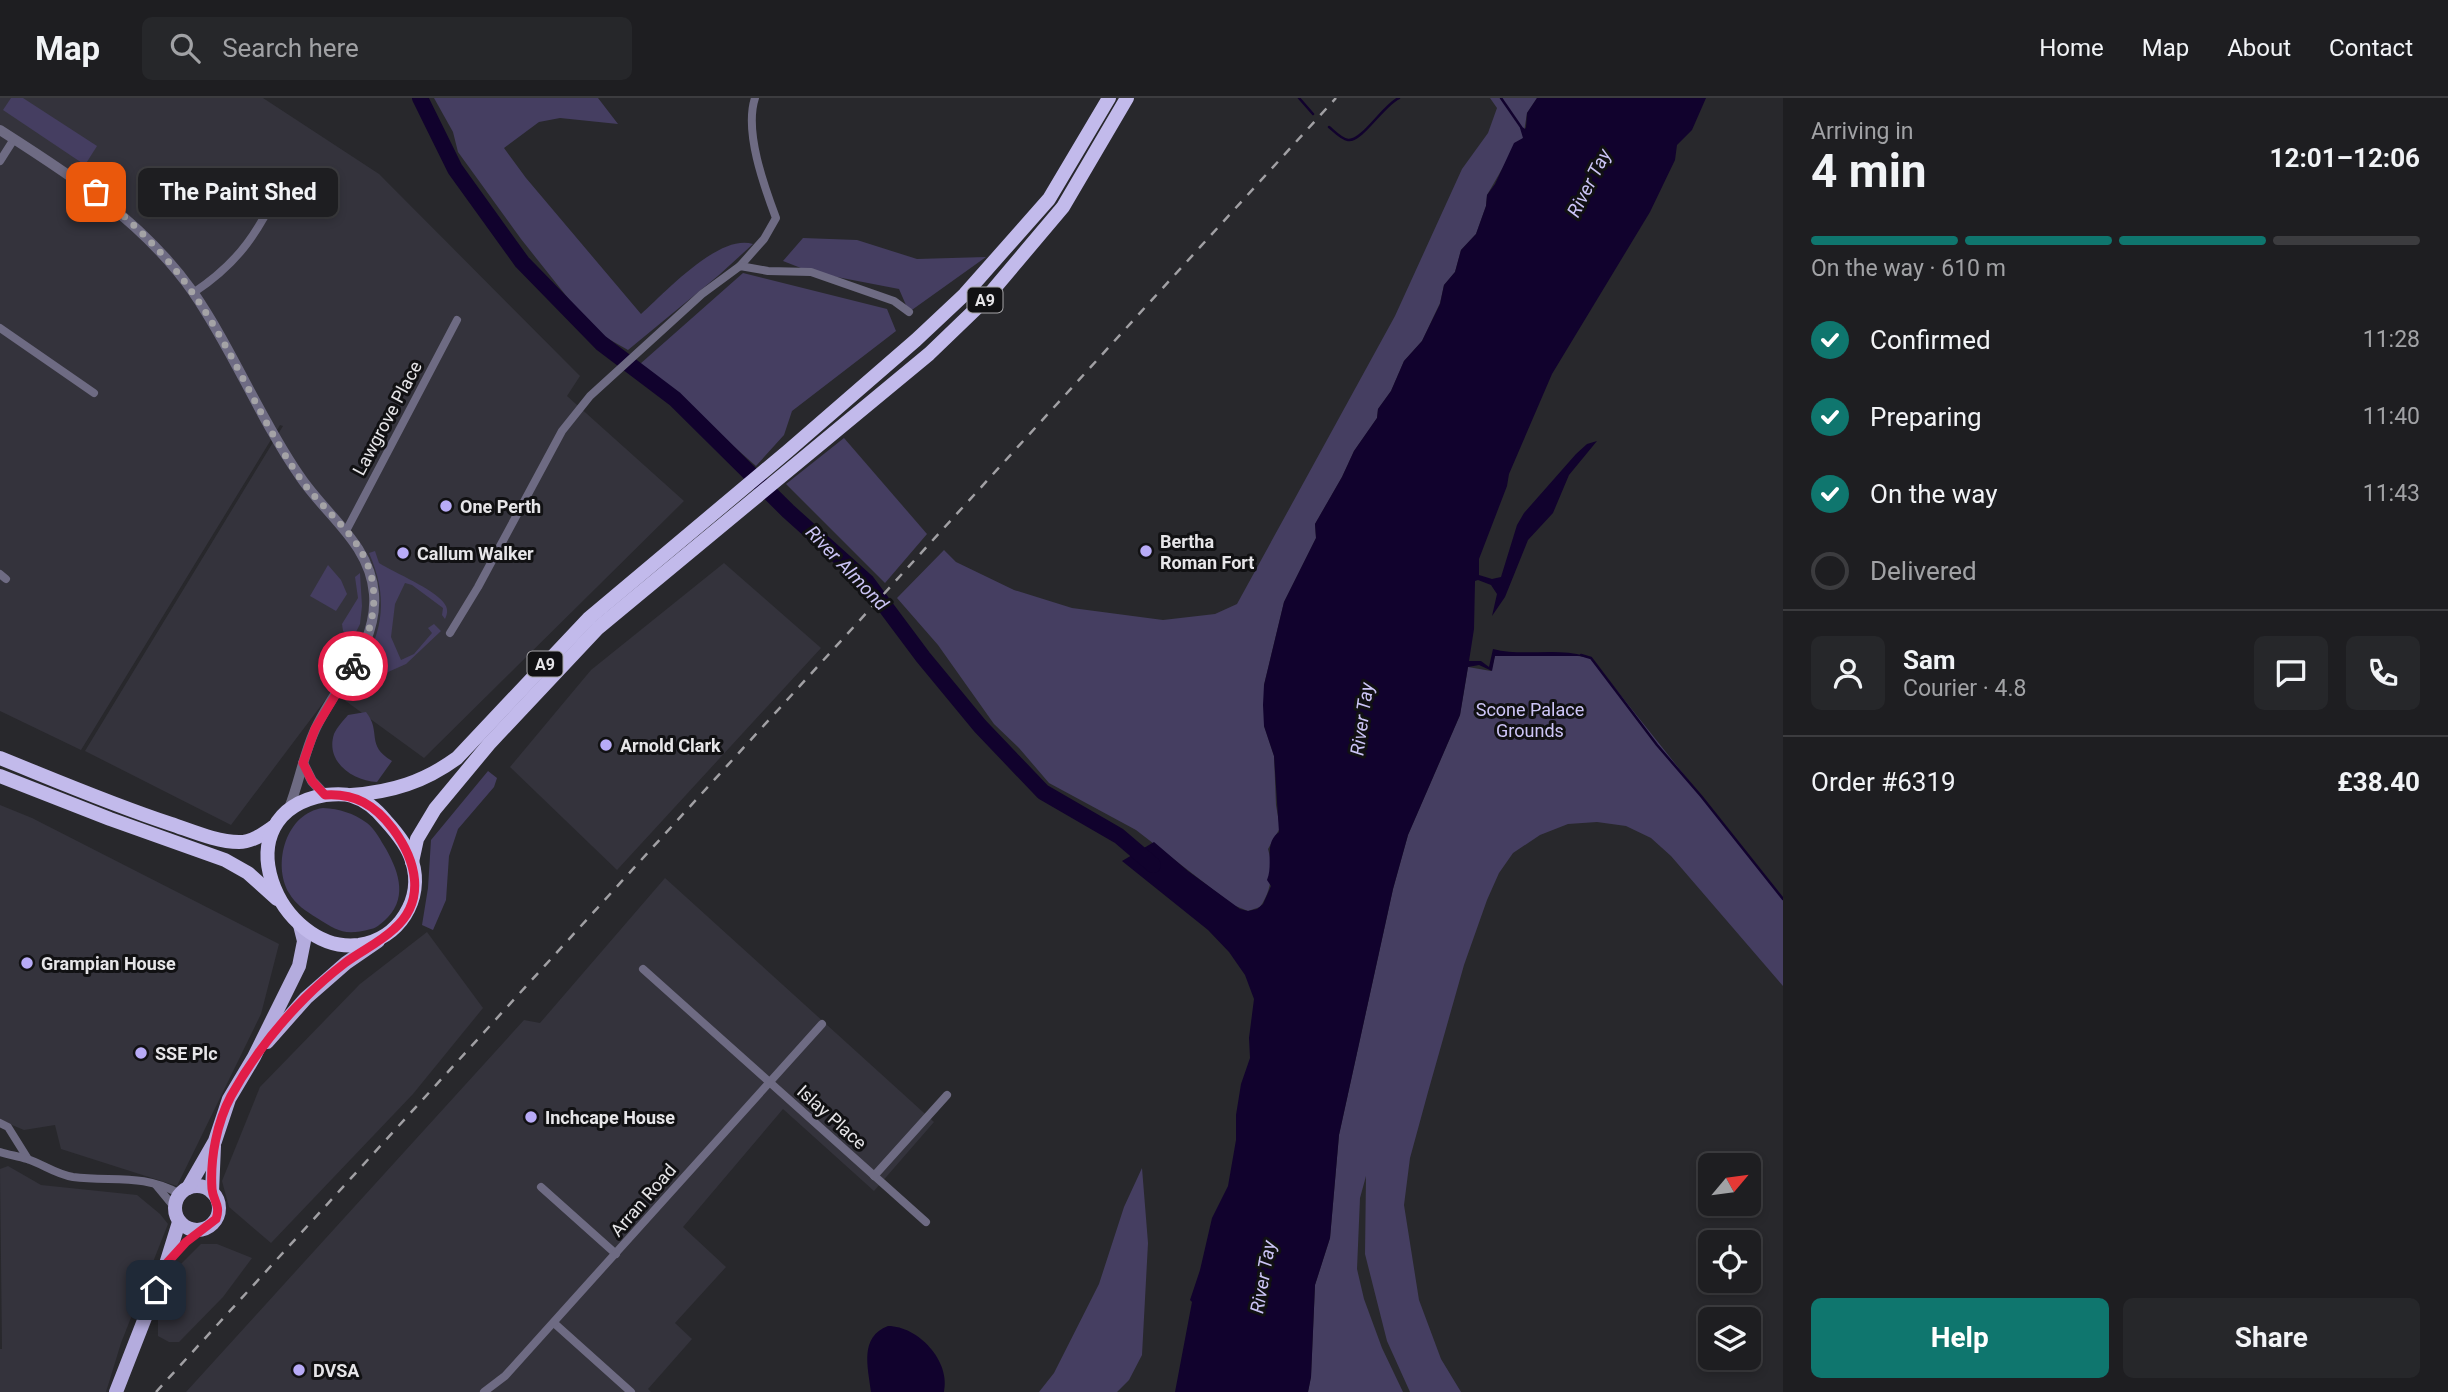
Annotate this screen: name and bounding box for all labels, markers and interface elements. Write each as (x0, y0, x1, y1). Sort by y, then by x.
search box (142, 17, 632, 80)
text: Map (35, 29, 100, 68)
icon: search (166, 29, 204, 67)
text: Search here (222, 33, 359, 63)
text: Home (2039, 34, 2104, 62)
text: Map (2142, 34, 2189, 62)
text: About (2227, 34, 2291, 62)
text: Contact (2329, 34, 2413, 62)
text: Arriving in (1811, 118, 1914, 145)
text: 12:01–12:06 (2270, 143, 2420, 173)
water label: River Tay (1562, 144, 1617, 221)
text: 4 min (1811, 144, 1927, 198)
pin (66, 162, 126, 222)
callout: The Paint Shed (138, 168, 338, 217)
icon: bag (77, 173, 115, 211)
text: The Paint Shed (159, 179, 317, 206)
text: On the way · 610 m (1811, 255, 2006, 282)
road number: A9 (968, 288, 1002, 312)
icon: check (1811, 321, 1849, 359)
text: Confirmed (1870, 325, 1991, 355)
text: 11:28 (2363, 326, 2420, 353)
street label: Lawgrove Place (348, 357, 426, 479)
icon: check (1811, 398, 1849, 436)
text: Preparing (1870, 402, 1982, 432)
text: 11:40 (2363, 403, 2420, 430)
icon: check (1811, 475, 1849, 513)
text: On the way (1870, 479, 1998, 509)
text: 11:43 (2363, 480, 2420, 507)
place label: One Perth (460, 496, 541, 517)
marker: One Perth (438, 498, 454, 514)
water label: River Almond (801, 521, 894, 616)
place label: Bertha Roman Fort (1160, 531, 1254, 573)
place label: Callum Walker (417, 543, 534, 564)
marker: Bertha Roman Fort (1138, 543, 1154, 559)
marker: Callum Walker (395, 545, 411, 561)
text: Delivered (1870, 556, 1977, 586)
courier (318, 631, 388, 701)
button: person (1811, 636, 1885, 710)
button: chat (2254, 636, 2328, 710)
button: phone (2346, 636, 2420, 710)
text: Sam (1903, 645, 1955, 675)
icon: bike (334, 647, 372, 685)
road number: A9 (528, 652, 562, 677)
text: Courier · 4.8 (1903, 675, 2026, 702)
water label: River Tay (1345, 680, 1379, 757)
park label: Scone Palace Grounds (1476, 699, 1584, 741)
place label: Arnold Clark (620, 735, 721, 756)
marker: Arnold Clark (598, 737, 614, 753)
text: Order #6319 (1811, 767, 1956, 797)
text: £38.40 (2337, 767, 2420, 797)
place label: Grampian House (41, 953, 176, 974)
marker: Grampian House (19, 955, 35, 971)
place label: SSE Plc (155, 1043, 218, 1064)
marker: SSE Plc (133, 1045, 149, 1061)
street label: Islay Place (793, 1081, 871, 1153)
place label: Inchcape House (545, 1107, 675, 1128)
marker: Inchcape House (523, 1109, 539, 1125)
north arrow (1698, 1153, 1760, 1216)
map controls (1698, 1153, 1761, 1370)
street label: Arran Road (606, 1159, 680, 1241)
button: locate (1698, 1230, 1761, 1293)
water label: River Tay (1245, 1238, 1281, 1315)
pin (126, 1260, 186, 1320)
icon: home (137, 1271, 175, 1309)
button: Help (1811, 1298, 2109, 1378)
button: Share (2123, 1298, 2420, 1378)
button: layers (1698, 1307, 1761, 1370)
place label: DVSA (313, 1360, 360, 1381)
marker: DVSA (291, 1362, 307, 1378)

